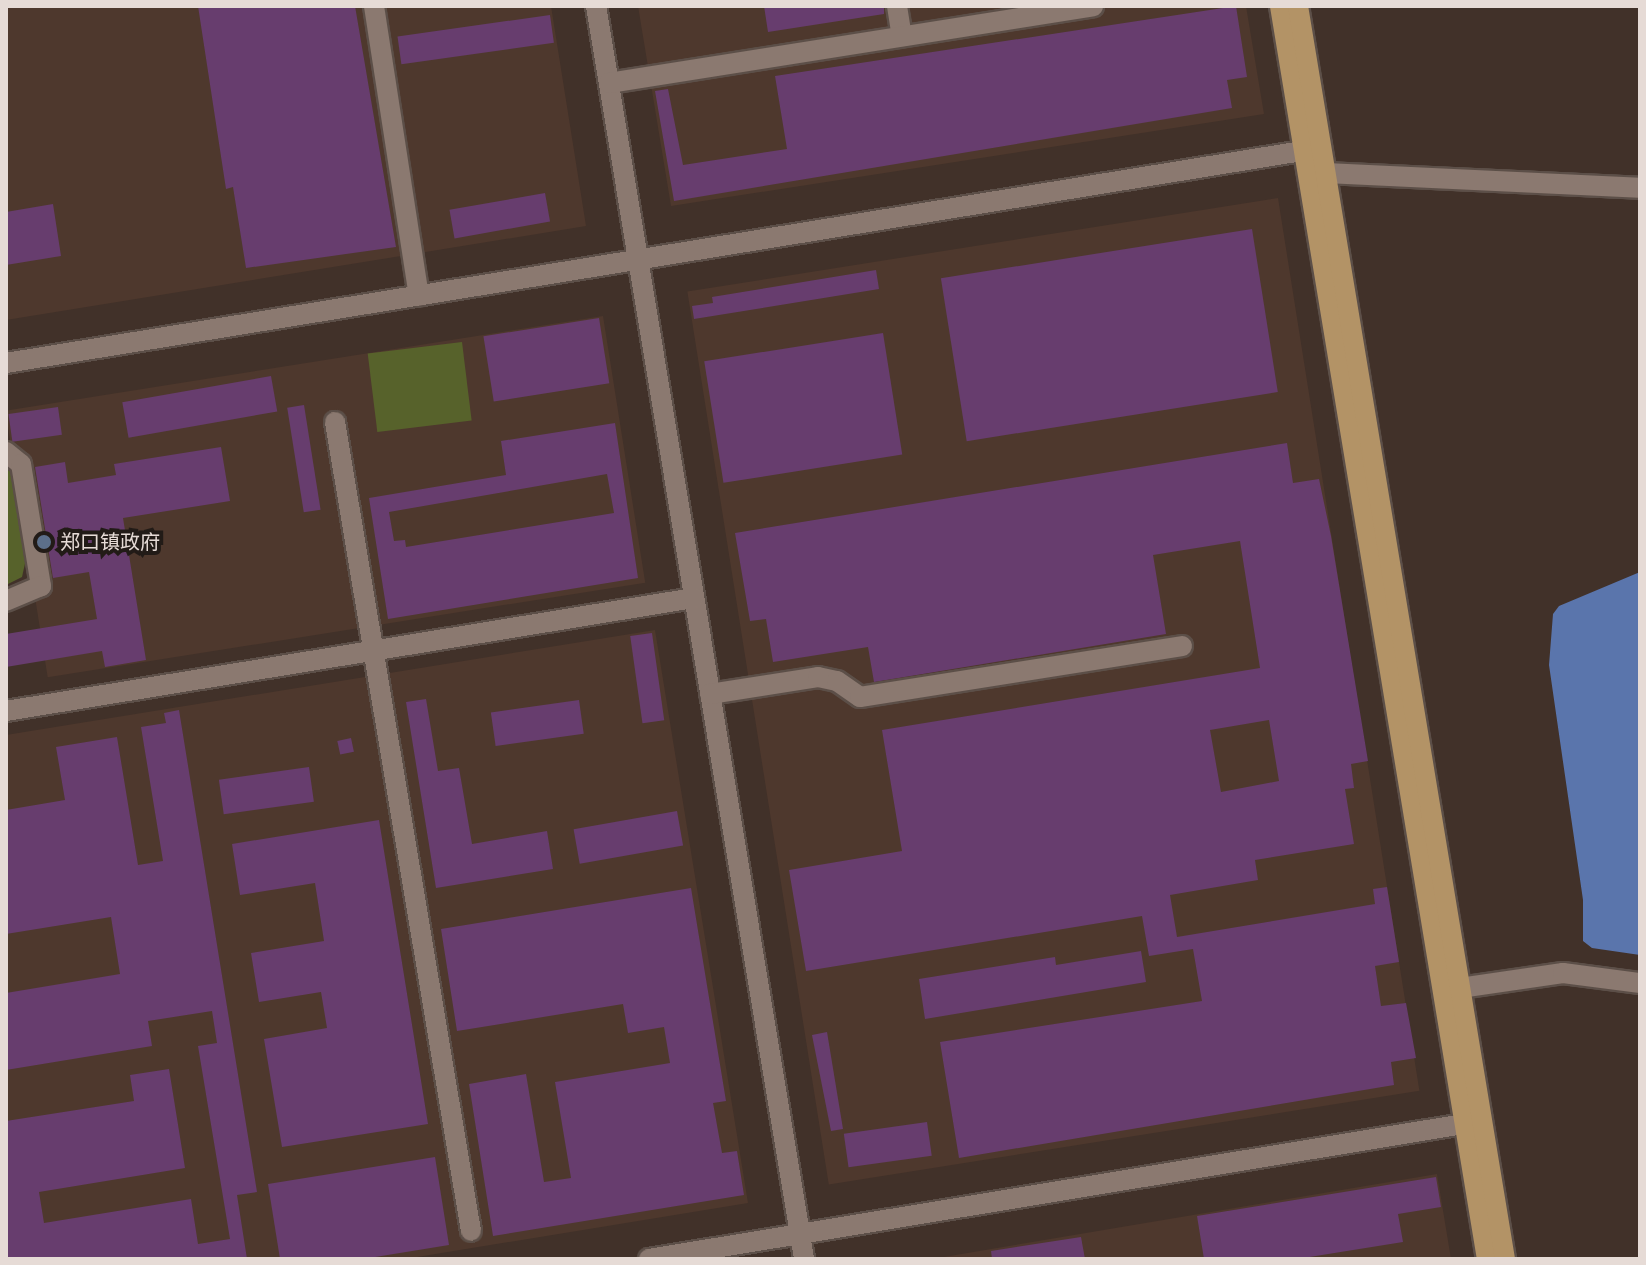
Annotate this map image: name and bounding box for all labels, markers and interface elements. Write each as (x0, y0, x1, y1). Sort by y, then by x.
place label: 郑口镇政府 (60, 530, 160, 554)
marker: 郑口镇政府 (35, 533, 53, 551)

